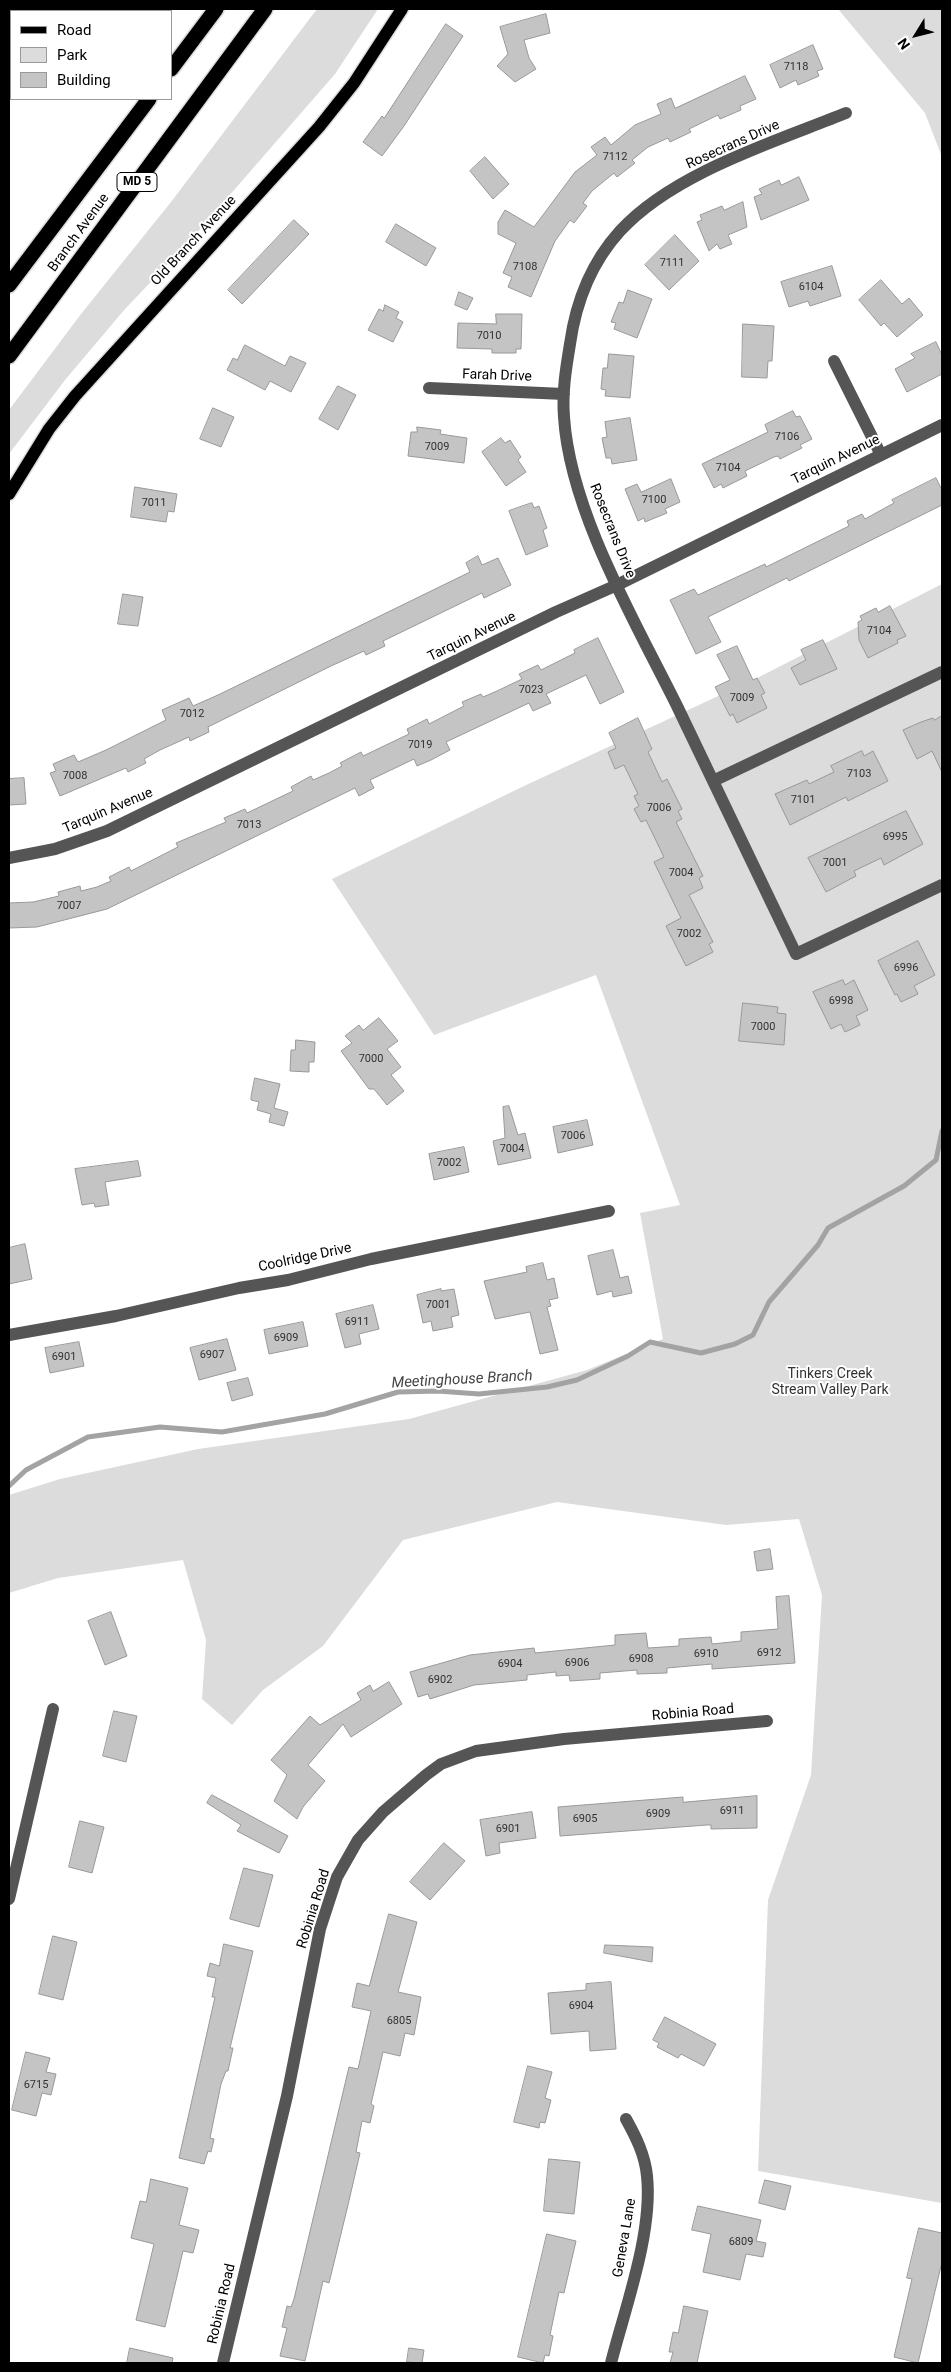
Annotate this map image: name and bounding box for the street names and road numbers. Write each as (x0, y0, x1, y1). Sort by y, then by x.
street label: Rosecrans Drive (684, 117, 782, 173)
road number: MD 5 (117, 172, 157, 192)
street label: Branch Avenue (45, 191, 113, 275)
street label: Old Branch Avenue (148, 192, 240, 290)
street label: Farah Drive (462, 366, 532, 386)
street label: Tarquin Avenue (789, 431, 883, 489)
street label: Rosecrans Drive (585, 481, 639, 581)
street label: Tarquin Avenue (425, 608, 519, 666)
street label: Tarquin Avenue (61, 785, 155, 837)
street label: Coolridge Drive (257, 1240, 353, 1276)
street label: Robinia Road (651, 1701, 735, 1725)
street label: Robinia Road (294, 1867, 334, 1951)
street label: Geneva Lane (610, 2197, 640, 2279)
street label: Robinia Road (205, 2262, 239, 2346)

